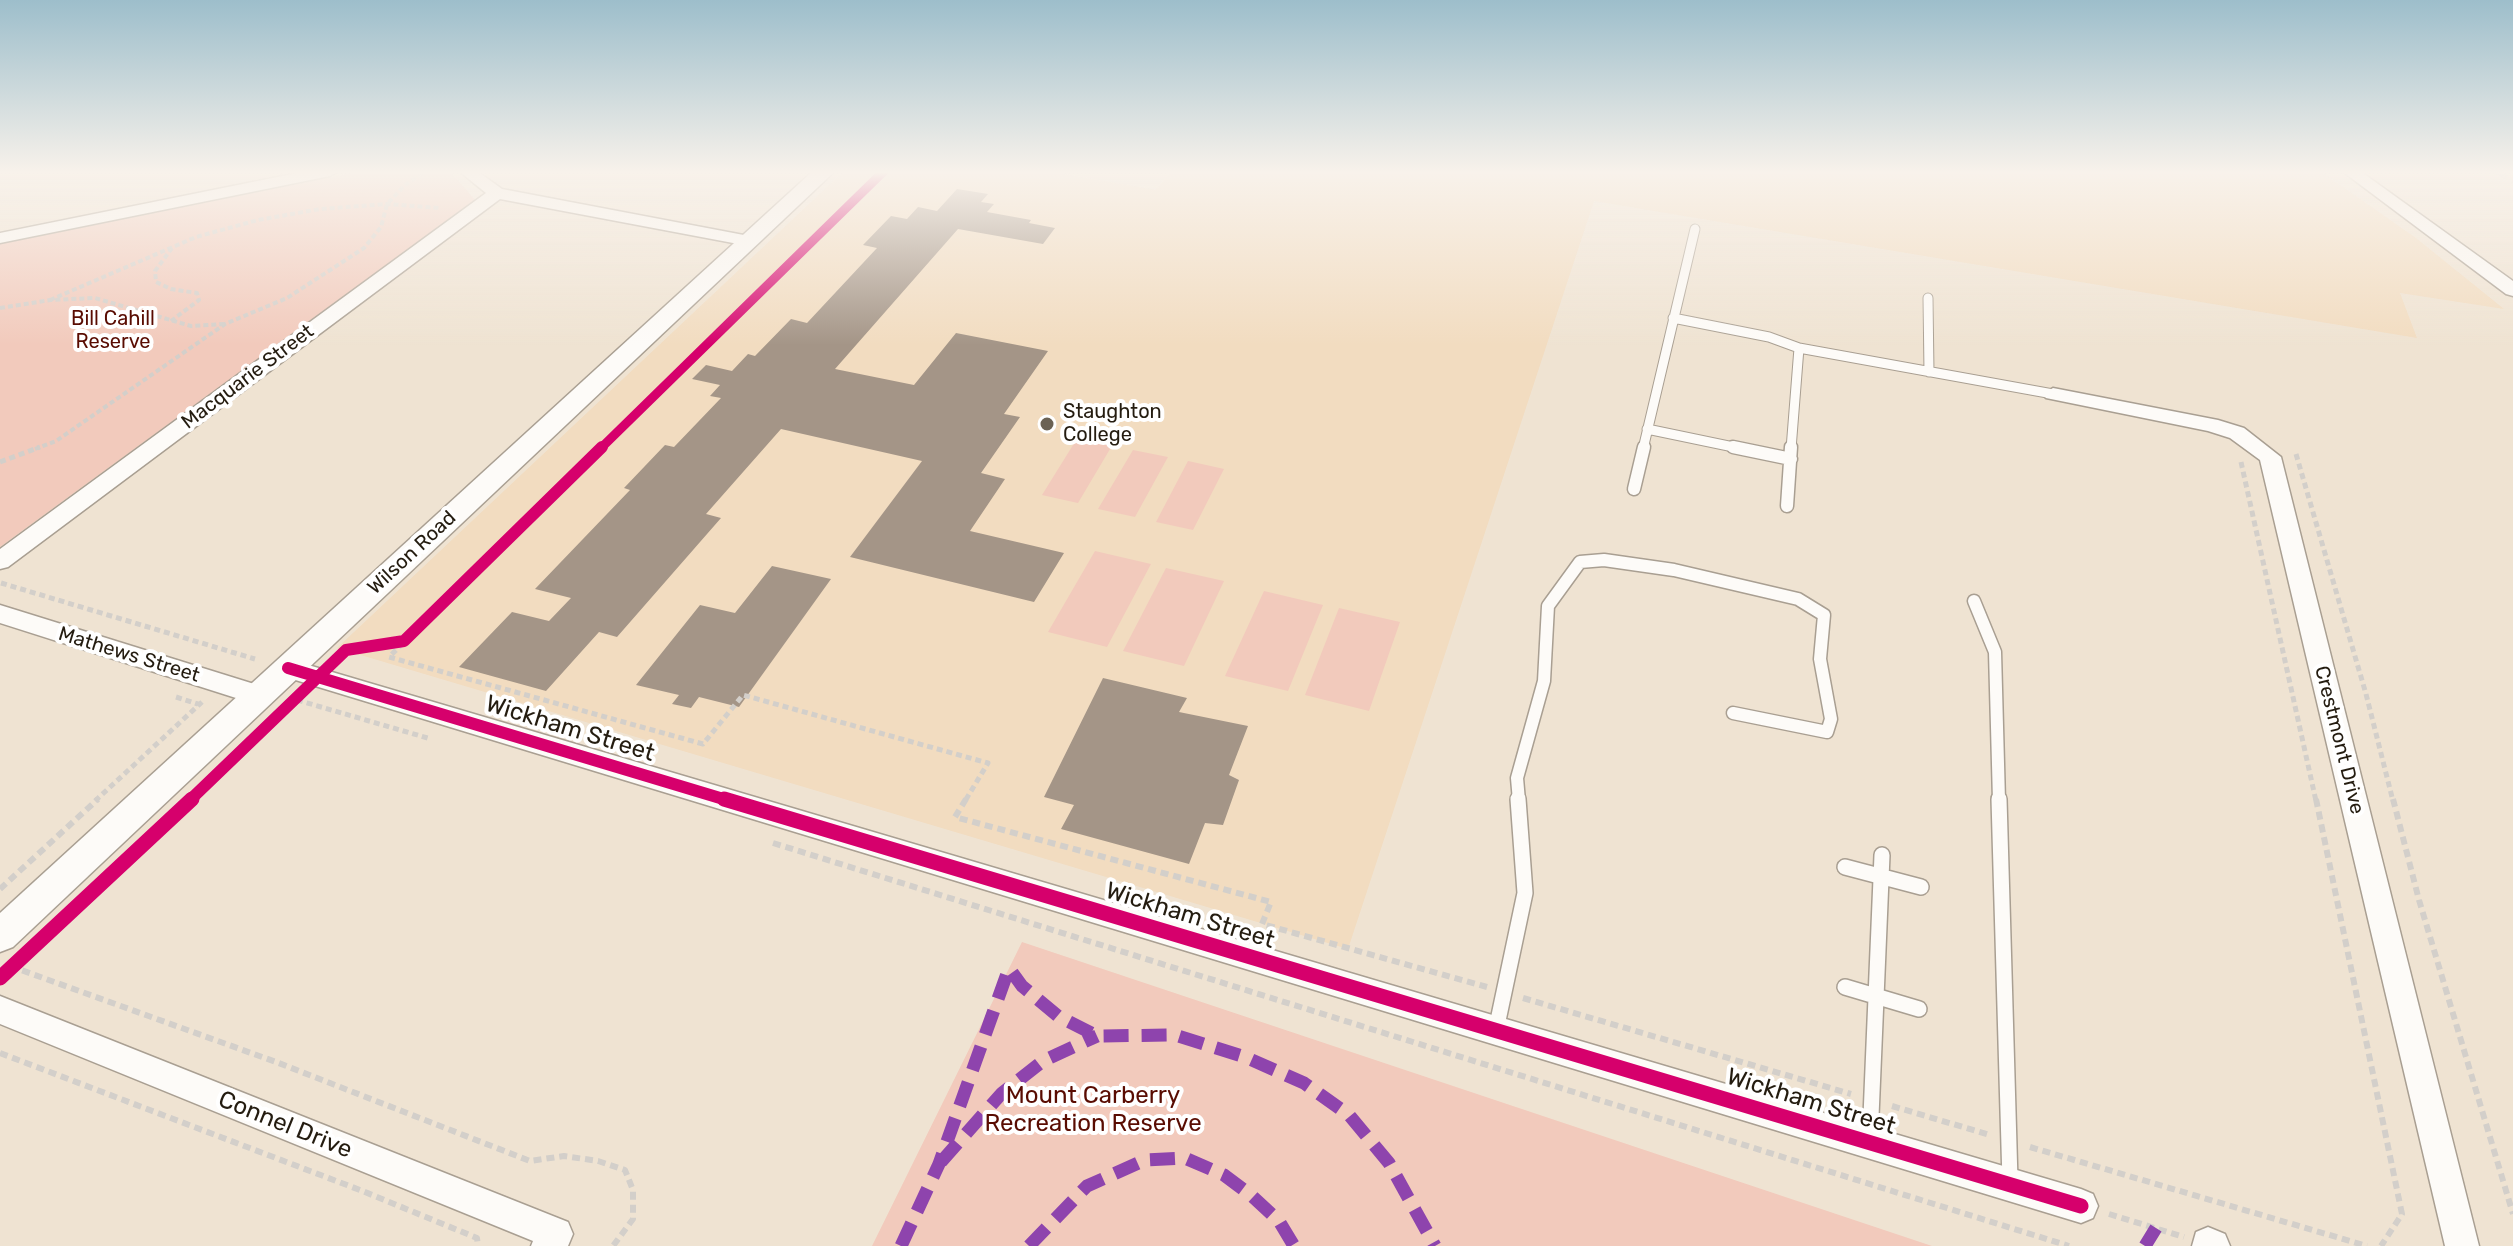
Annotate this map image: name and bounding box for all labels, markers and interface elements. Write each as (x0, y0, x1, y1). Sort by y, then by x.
park label: Bill Cahill Reserve (71, 307, 155, 354)
street label: Macquarie Street (177, 319, 319, 435)
place label: Staughton College (1063, 400, 1162, 447)
marker: Staughton College (1038, 415, 1056, 433)
street label: Wilson Road (363, 506, 461, 600)
street label: Mathews Street (55, 622, 203, 688)
street label: Crestmont Drive (2309, 663, 2369, 817)
street label: Wickham Street (482, 690, 658, 768)
street label: Wickham Street (1102, 877, 1278, 955)
street label: Wickham Street (1723, 1063, 1899, 1141)
park label: Mount Carberry Recreation Reserve (984, 1082, 1202, 1138)
street label: Connel Drive (214, 1085, 356, 1165)

